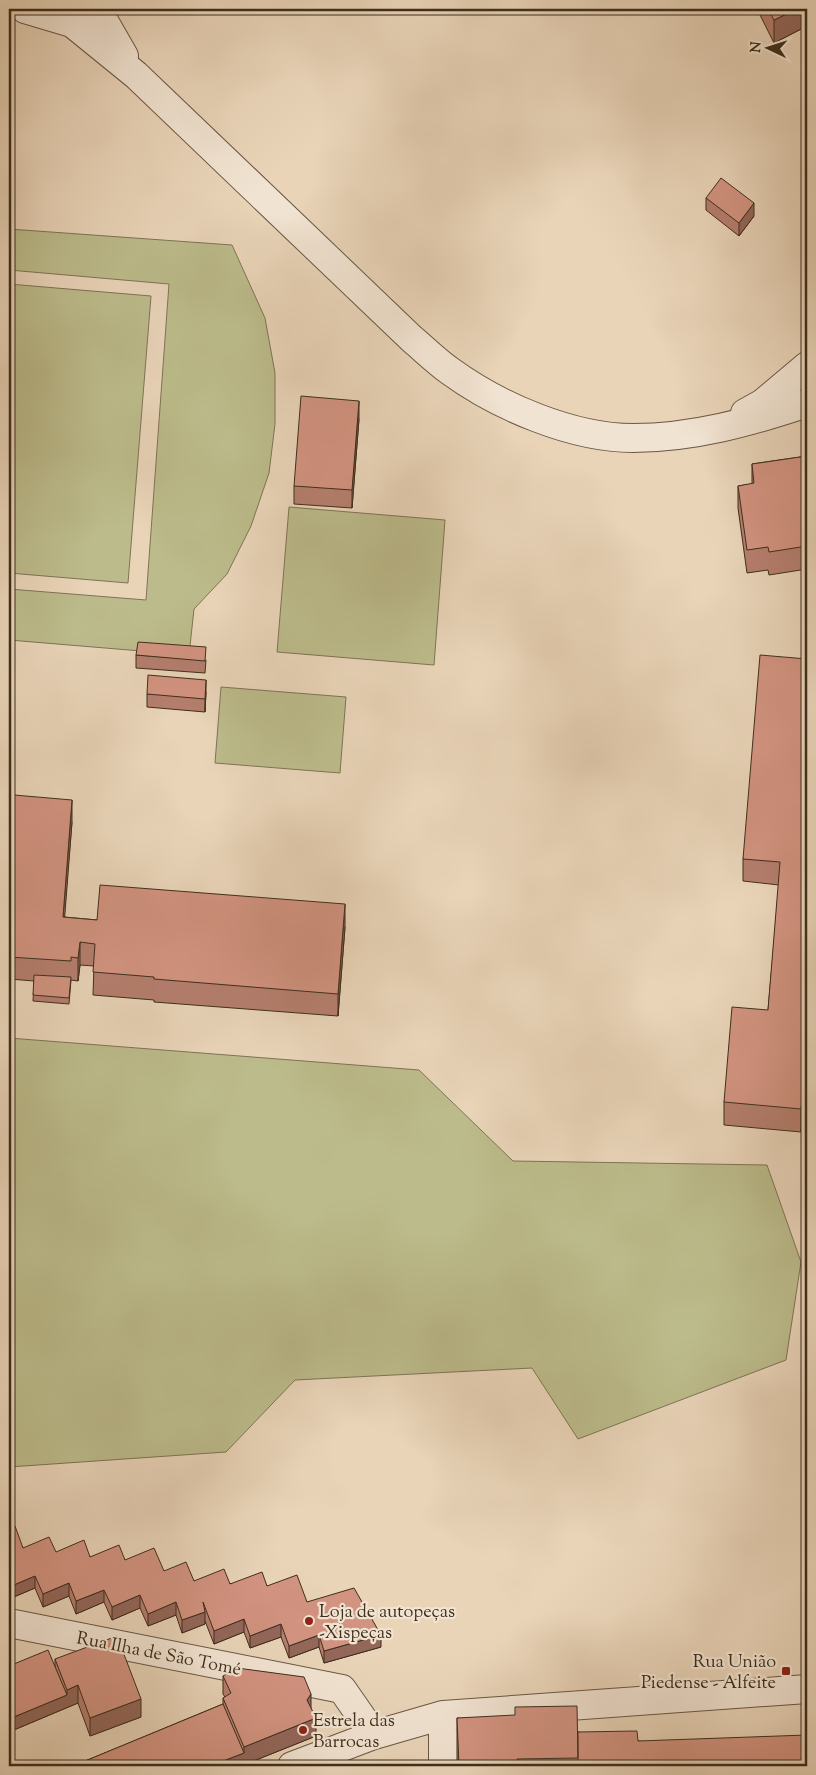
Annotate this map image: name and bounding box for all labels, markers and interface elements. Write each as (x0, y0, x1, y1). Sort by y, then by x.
north arrow (744, 22, 794, 72)
text: N (747, 41, 767, 54)
place label: Loja de autopeças -Xispeças (319, 1600, 455, 1647)
marker: Loja de autopeças -Xispeças (303, 1615, 315, 1627)
street label: Rua Ilha de São Tomé (74, 1626, 243, 1684)
place label: Rua União Piedense - Alfeite (641, 1650, 776, 1697)
marker: Rua União Piedense - Alfeite (780, 1665, 792, 1677)
place label: Estrela das Barrocas (313, 1709, 395, 1756)
marker: Estrela das Barrocas (297, 1724, 309, 1736)

